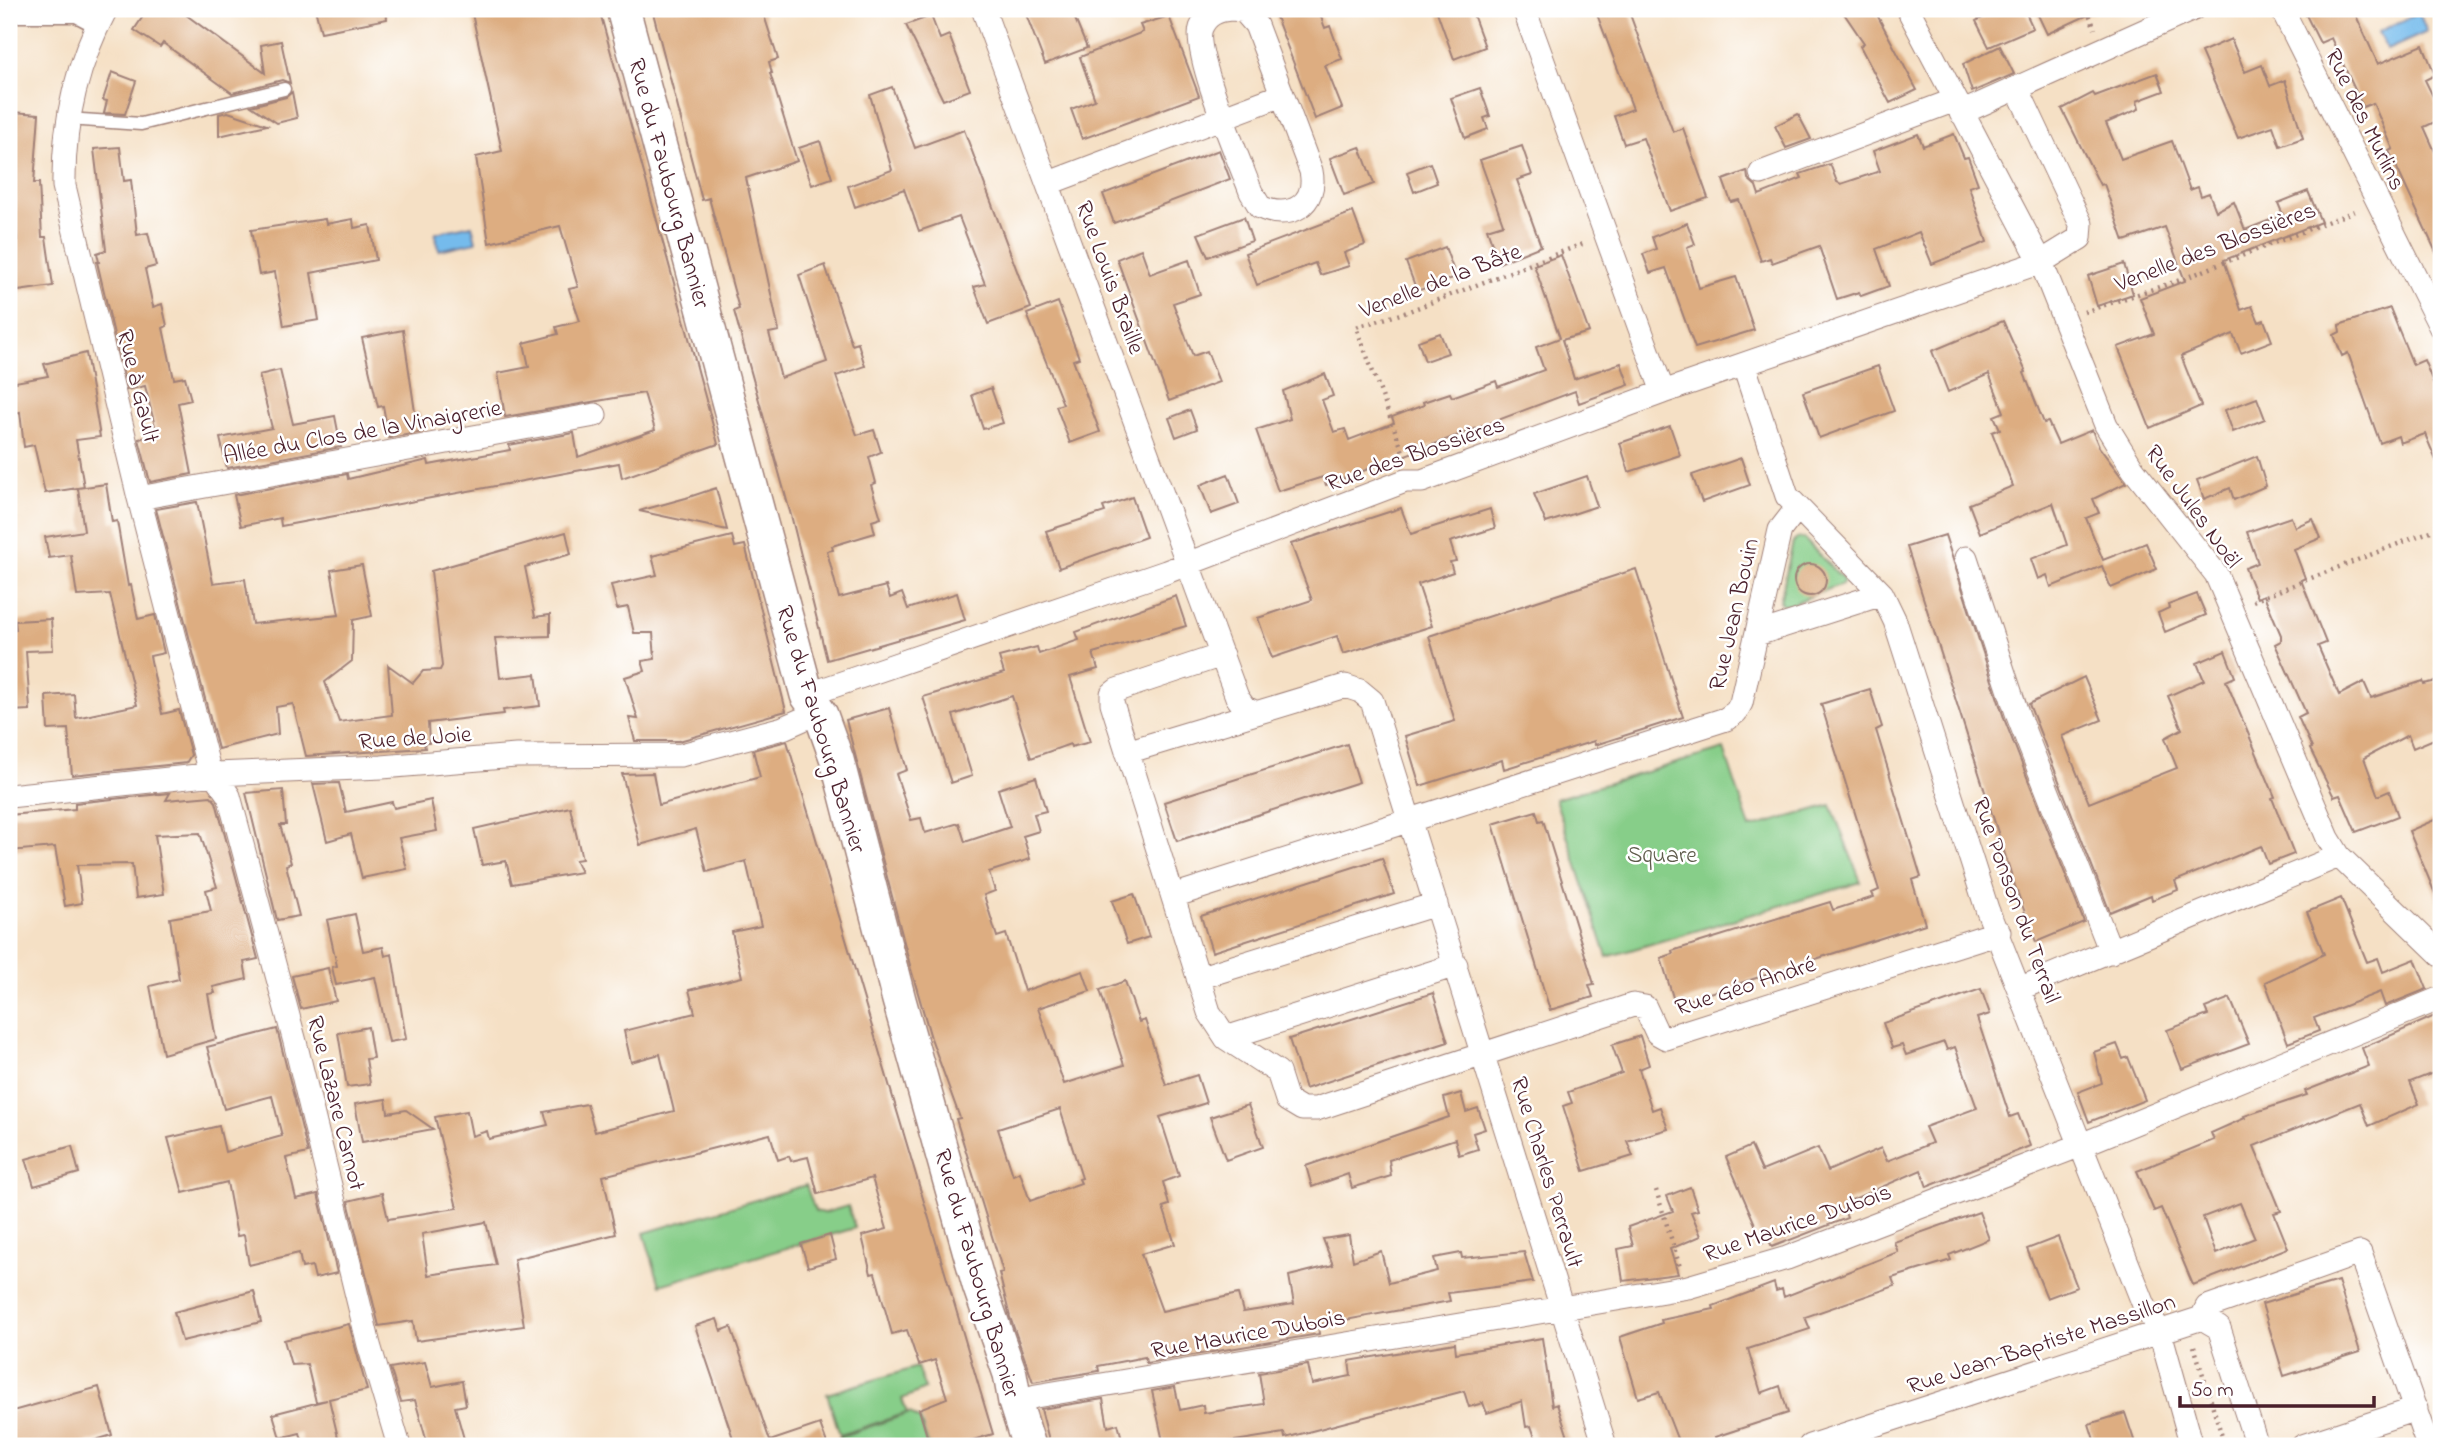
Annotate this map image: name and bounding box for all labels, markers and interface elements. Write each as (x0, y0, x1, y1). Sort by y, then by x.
street label: Rue des Murlins (2314, 43, 2413, 197)
street label: Rue du Faubourg Bannier (617, 55, 718, 313)
street label: Venelle des Blossières (2109, 194, 2322, 303)
street label: Rue Louis Braille (1065, 196, 1153, 360)
street label: Venelle de la Bâte (1354, 235, 1527, 330)
street label: Rue à Gault (106, 326, 168, 447)
street label: Allée du Clos de la Vinaigrerie (221, 392, 505, 475)
street label: Rue des Blossières (1322, 408, 1510, 502)
street label: Rue Jules Noël (2135, 438, 2249, 577)
street label: Rue Jean Bouin (1701, 535, 1770, 694)
street label: Rue du Faubourg Bannier (765, 602, 874, 858)
street label: Rue de Joie (357, 718, 473, 761)
street label: Rue Ponson du Terrail (1961, 793, 2068, 1009)
park label: Square (1627, 839, 1697, 874)
street label: Rue Géo André (1671, 948, 1821, 1027)
street label: Rue Lazare Carnot (296, 1013, 373, 1195)
street label: Rue Charles Perrault (1500, 1073, 1591, 1273)
street label: Rue du Faubourg Bannier (923, 1145, 1028, 1403)
street label: Rue Maurice Dubois (1699, 1176, 1897, 1273)
street label: Rue Jean-Baptiste Massillon (1903, 1285, 2180, 1405)
street label: Rue Maurice Dubois (1148, 1301, 1348, 1370)
scale bar (2180, 1364, 2375, 1408)
text: 50 m (2191, 1376, 2234, 1406)

